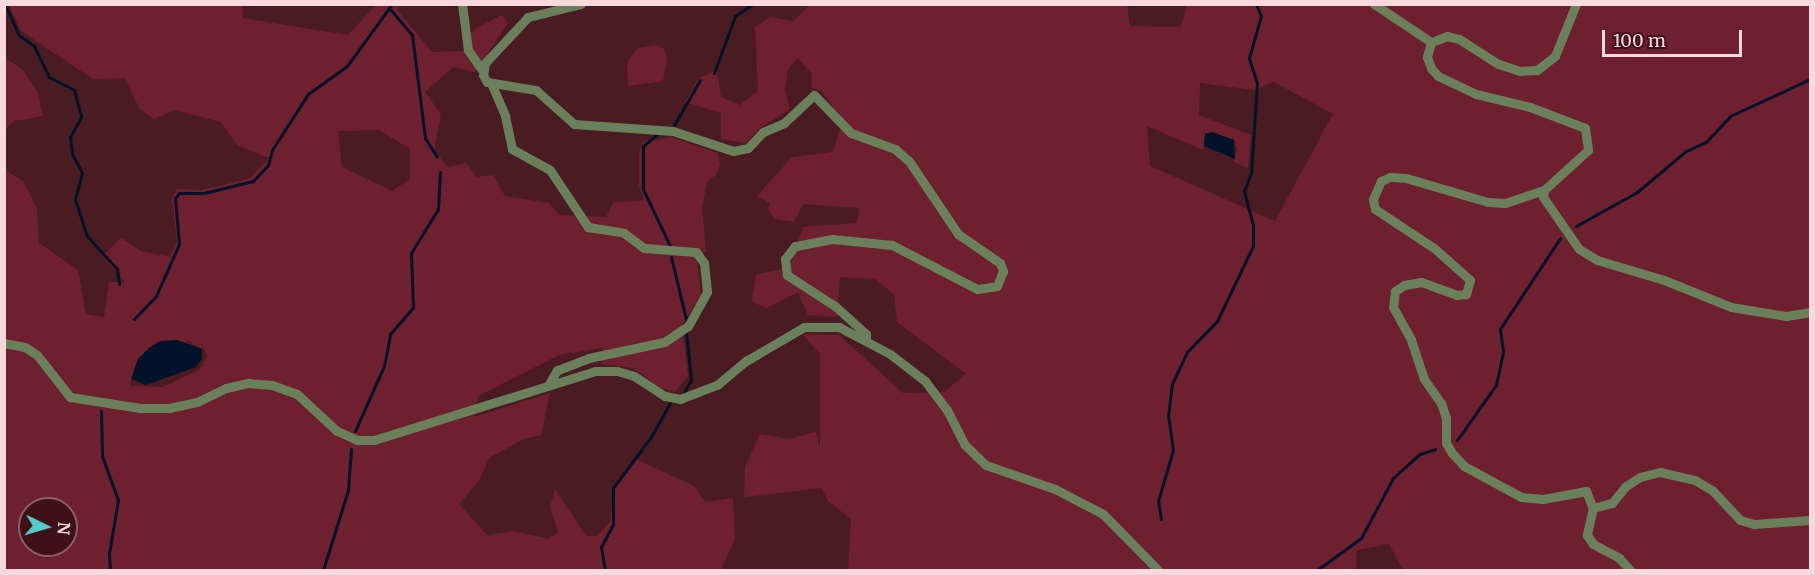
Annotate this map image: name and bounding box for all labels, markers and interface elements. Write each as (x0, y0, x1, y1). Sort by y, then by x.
scale bar (1605, 18, 1744, 56)
text: 100 m (1613, 29, 1666, 52)
north arrow (18, 497, 78, 557)
text: N (53, 521, 74, 536)

